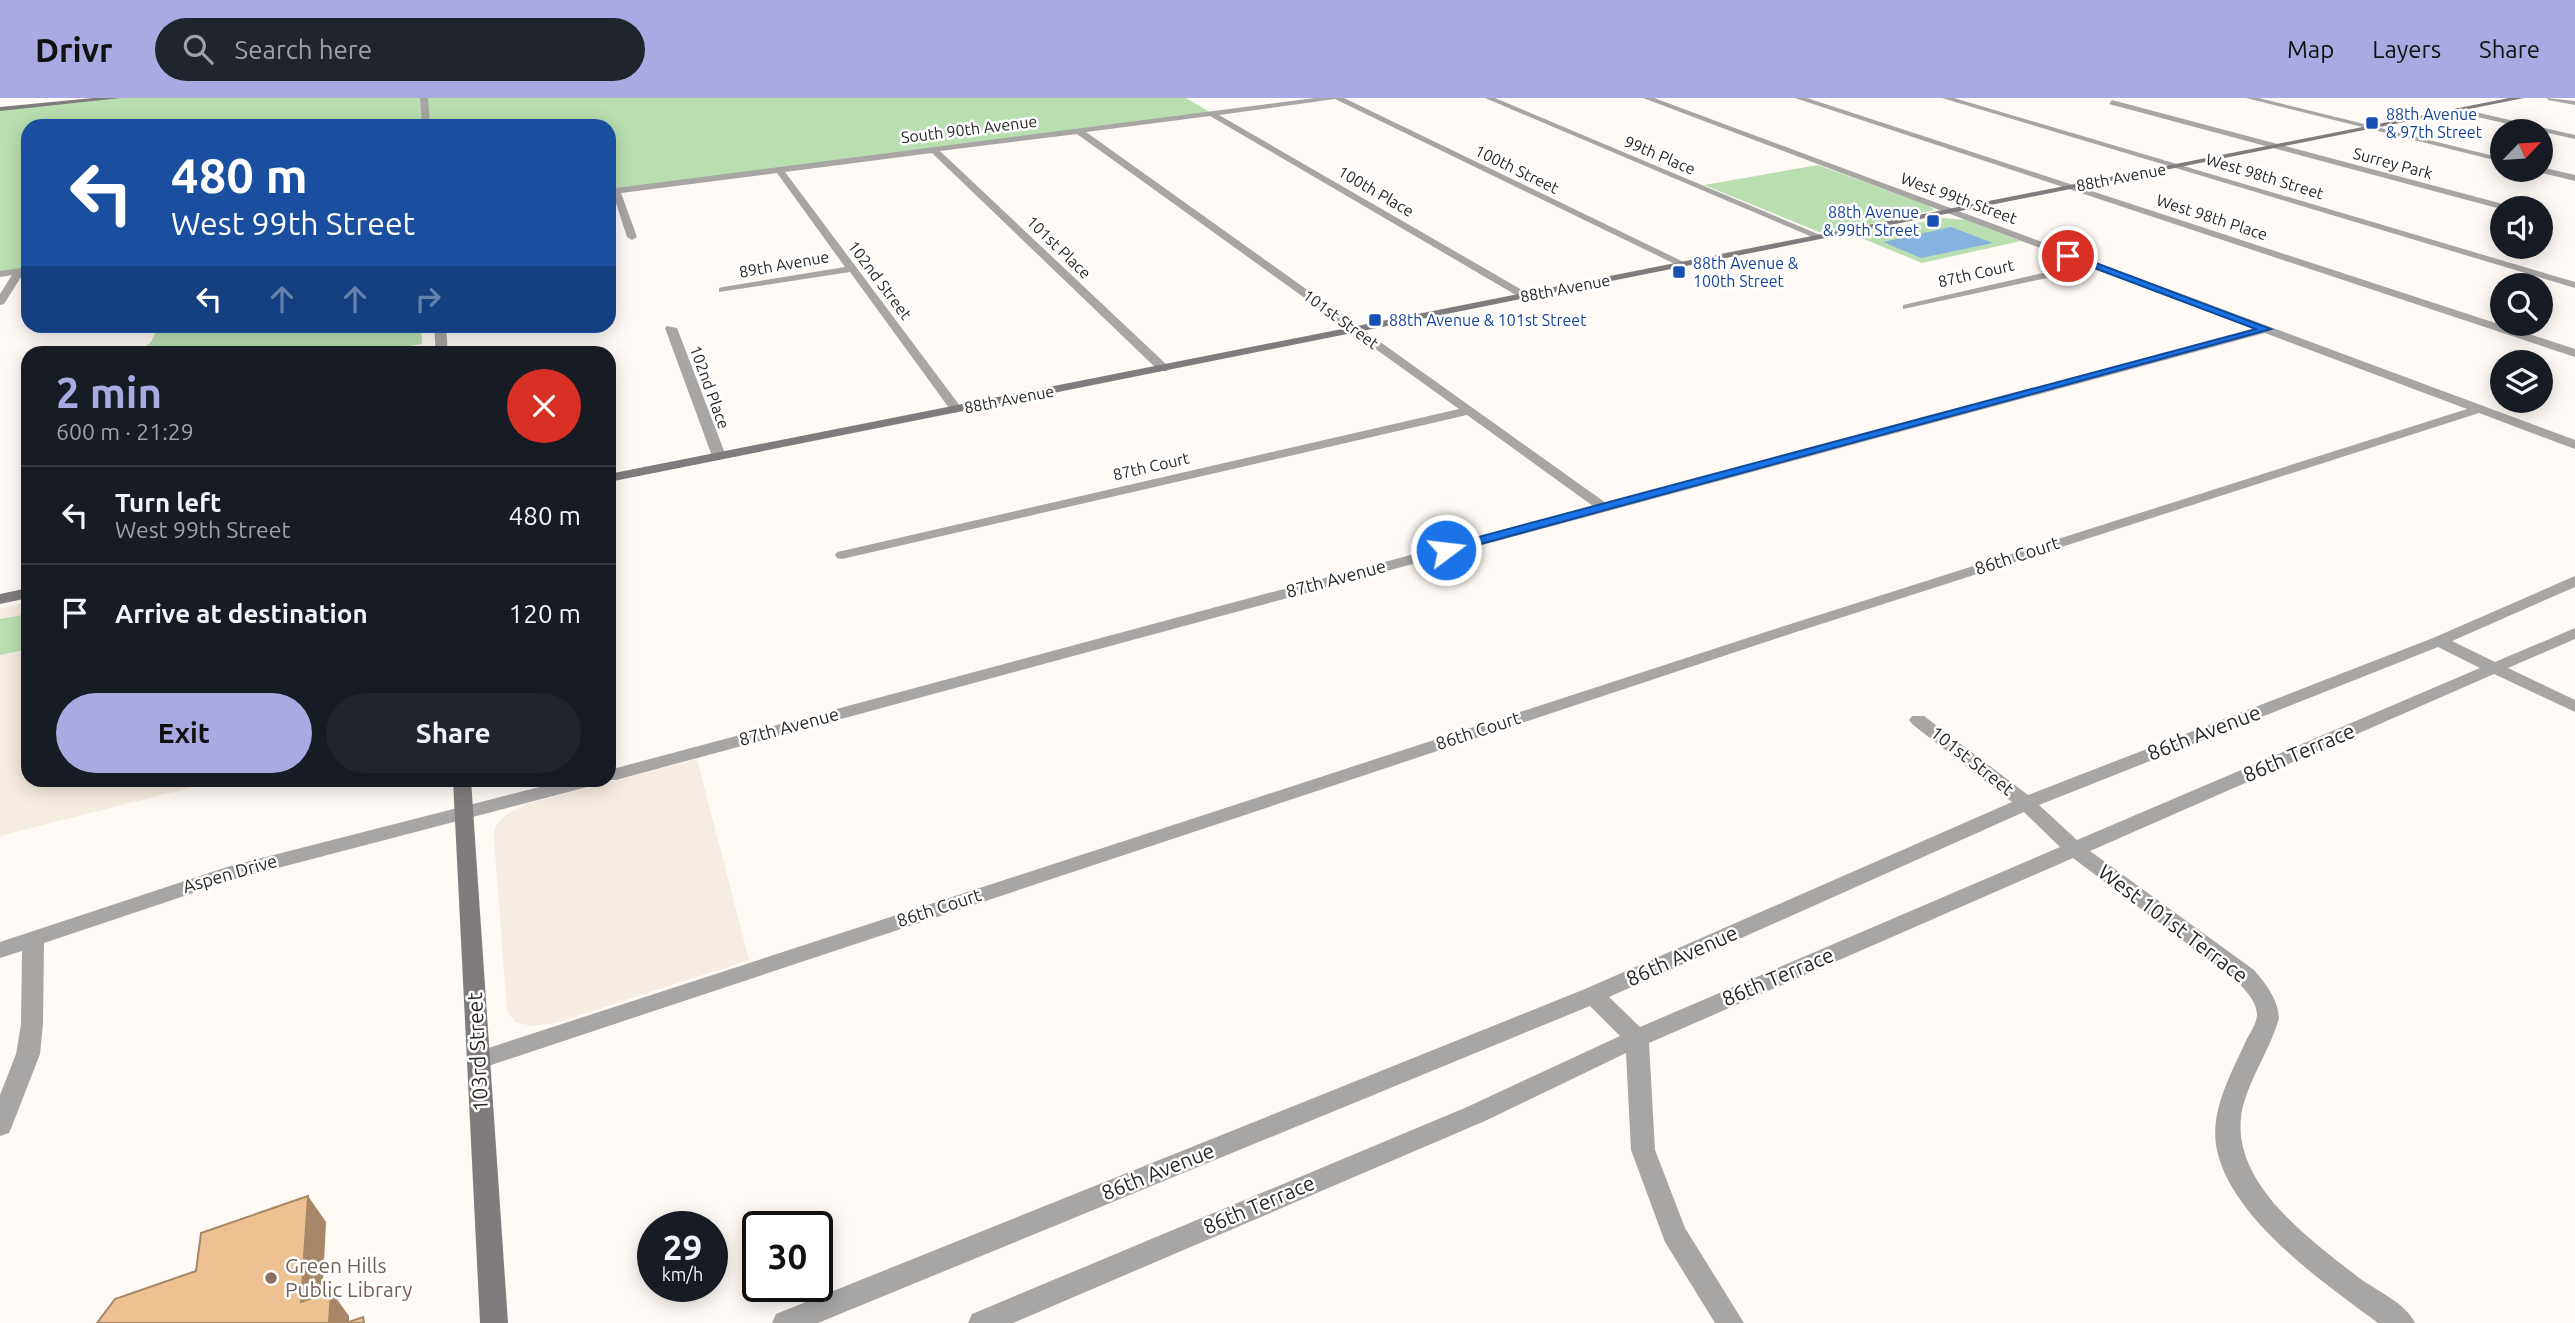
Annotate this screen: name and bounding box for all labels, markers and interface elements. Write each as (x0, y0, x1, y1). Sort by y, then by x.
search box (155, 18, 645, 81)
icon: search (179, 30, 217, 68)
text: Drivr (35, 31, 113, 68)
text: Search here (235, 35, 372, 64)
text: Map (2287, 36, 2334, 63)
text: Layers (2372, 36, 2441, 63)
text: Share (2479, 36, 2540, 63)
place label: 88th Avenue & 97th Street (2386, 105, 2483, 141)
street label: South 90th Avenue (900, 112, 1038, 146)
marker: 88th Avenue & 97th Street (2364, 115, 2380, 131)
north arrow (2490, 119, 2553, 182)
map controls (2490, 119, 2553, 413)
street label: 99th Place (1622, 132, 1698, 178)
street label: 100th Street (1472, 141, 1562, 197)
street label: Surrey Park (2351, 144, 2435, 182)
icon: left (56, 147, 147, 238)
text: 480 m (171, 147, 308, 202)
street label: West 98th Street (2204, 150, 2327, 203)
street label: 88th Avenue (2075, 159, 2167, 195)
street label: 100th Place (1335, 162, 1417, 220)
street label: West 99th Street (1899, 169, 2020, 228)
street label: West 98th Place (2154, 191, 2270, 243)
button: sound (2490, 196, 2553, 259)
place label: 88th Avenue & 99th Street (1823, 203, 1920, 239)
text: West 99th Street (171, 205, 415, 241)
street label: 101st Place (1023, 212, 1095, 282)
marker: 88th Avenue & 99th Street (1925, 213, 1941, 229)
pin (2038, 226, 2098, 286)
street label: 102nd Street (845, 237, 916, 323)
icon: arrive (2049, 237, 2087, 275)
street label: 89th Avenue (738, 247, 830, 281)
place label: 88th Avenue & 100th Street (1693, 254, 1799, 290)
street label: 87th Court (1936, 255, 2017, 291)
marker: 88th Avenue & 100th Street (1671, 264, 1687, 280)
street label: 88th Avenue (1519, 270, 1611, 306)
button: search (2490, 273, 2553, 336)
icon: left (190, 280, 228, 318)
icon: ahead (263, 280, 301, 318)
icon: ahead (336, 280, 374, 318)
icon: right (409, 280, 447, 318)
street label: 101st Street (1300, 286, 1383, 353)
place label: 88th Avenue & 101st Street (1389, 311, 1587, 329)
marker: 88th Avenue & 101st Street (1367, 312, 1383, 328)
street label: 102nd Place (687, 343, 733, 431)
button: layers (2490, 350, 2553, 413)
text: 2 min (56, 369, 162, 416)
button: close (507, 369, 581, 443)
street label: 88th Avenue (963, 381, 1055, 417)
text: 600 m · 21:29 (56, 419, 194, 444)
street label: 87th Court (1111, 448, 1192, 484)
text: Turn left (115, 488, 221, 517)
icon: left (56, 496, 94, 534)
text: 480 m (509, 501, 581, 530)
position arrow (1409, 513, 1483, 587)
text: West 99th Street (115, 517, 291, 542)
street label: 86th Court (1972, 532, 2061, 578)
street label: 87th Avenue (1284, 555, 1388, 601)
icon: arrive (56, 594, 94, 632)
text: Arrive at destination (115, 599, 368, 628)
text: 120 m (509, 599, 581, 628)
button: Exit (56, 693, 312, 773)
button: Share (326, 693, 581, 773)
street label: 86th Avenue (2144, 699, 2264, 765)
street label: 87th Avenue (737, 703, 841, 749)
street label: 86th Court (1433, 707, 1522, 753)
street label: 86th Terrace (2239, 718, 2358, 786)
street label: 101st Street (1927, 722, 2018, 799)
street label: Aspen Drive (180, 850, 279, 896)
street label: West 101st Terrace (2094, 859, 2253, 987)
street label: 86th Court (894, 884, 983, 930)
street label: 86th Avenue (1622, 920, 1741, 990)
street label: 86th Terrace (1718, 942, 1837, 1010)
street label: 103rd Street (462, 992, 492, 1112)
street label: 86th Avenue (1098, 1138, 1218, 1205)
street label: 86th Terrace (1199, 1170, 1318, 1238)
speed limit sign: 30 (742, 1211, 833, 1302)
text: 29 (663, 1227, 702, 1267)
place label: Green Hills Public Library (285, 1253, 412, 1301)
text: km/h (662, 1264, 703, 1284)
marker: Green Hills Public Library (263, 1270, 279, 1286)

